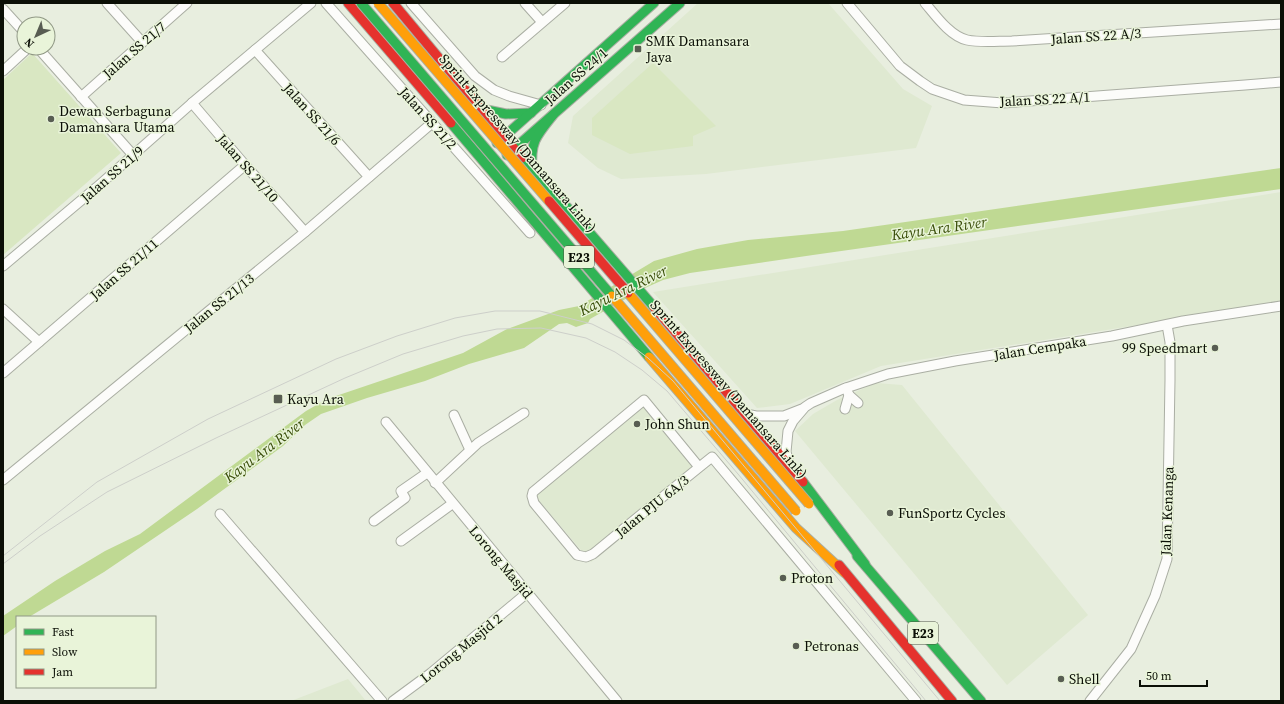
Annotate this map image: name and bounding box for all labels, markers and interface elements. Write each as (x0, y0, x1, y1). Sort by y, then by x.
north arrow (16, 16, 56, 56)
street label: Jalan SS 21/7 (97, 17, 170, 84)
street label: Jalan SS 22 A/3 (1049, 23, 1142, 49)
place label: SMK Damansara Jaya (645, 31, 750, 67)
text: N (21, 35, 37, 51)
street label: Jalan SS 24/1 (539, 43, 612, 110)
marker: SMK Damansara Jaya (633, 44, 643, 54)
street label: Sprint Expressway (Damansara Link) (435, 49, 601, 237)
street label: Jalan SS 21/6 (278, 78, 346, 150)
street label: Jalan SS 21/2 (394, 82, 462, 154)
street label: Jalan SS 22 A/1 (998, 87, 1091, 111)
place label: Dewan Serbaguna Damansara Utama (59, 101, 176, 137)
marker: Dewan Serbaguna Damansara Utama (46, 114, 56, 124)
street label: Jalan SS 21/10 (212, 129, 283, 207)
street label: Jalan SS 21/9 (75, 141, 148, 208)
water label: Kayu Ara River (889, 211, 989, 245)
street label: Jalan SS 21/11 (85, 234, 163, 305)
road number: E23 (564, 246, 594, 268)
water label: Kayu Ara River (574, 259, 672, 321)
street label: Jalan SS 21/13 (179, 269, 258, 338)
street label: Sprint Expressway (Damansara Link) (646, 295, 812, 483)
street label: Jalan Cempaka (991, 331, 1088, 365)
place label: 99 Speedmart (1122, 338, 1207, 358)
marker: 99 Speedmart (1210, 343, 1220, 353)
place label: Kayu Ara (287, 389, 345, 409)
marker: Kayu Ara (272, 393, 284, 405)
water label: Kayu Ara River (218, 412, 310, 488)
place label: John Shun (644, 414, 710, 434)
marker: John Shun (632, 419, 642, 429)
street label: Jalan Kenanga (1155, 465, 1179, 557)
street label: Jalan PJU 6A/3 (610, 470, 693, 543)
place label: FunSportz Cycles (898, 503, 1006, 523)
marker: FunSportz Cycles (885, 508, 895, 518)
street label: Lorong Masjid (464, 521, 538, 603)
place label: Proton (791, 568, 834, 588)
marker: Proton (778, 573, 788, 583)
street label: Lorong Masjid 2 (416, 609, 506, 687)
legend (16, 616, 156, 688)
road number: E23 (908, 622, 938, 644)
text: Fast (52, 624, 74, 640)
place label: Petronas (804, 636, 859, 656)
marker: Petronas (791, 641, 801, 651)
text: Slow (52, 644, 78, 660)
scale bar (1140, 662, 1207, 688)
text: Jam (51, 664, 73, 680)
text: 50 m (1146, 668, 1172, 684)
place label: Shell (1069, 669, 1100, 689)
marker: Shell (1056, 674, 1066, 684)

